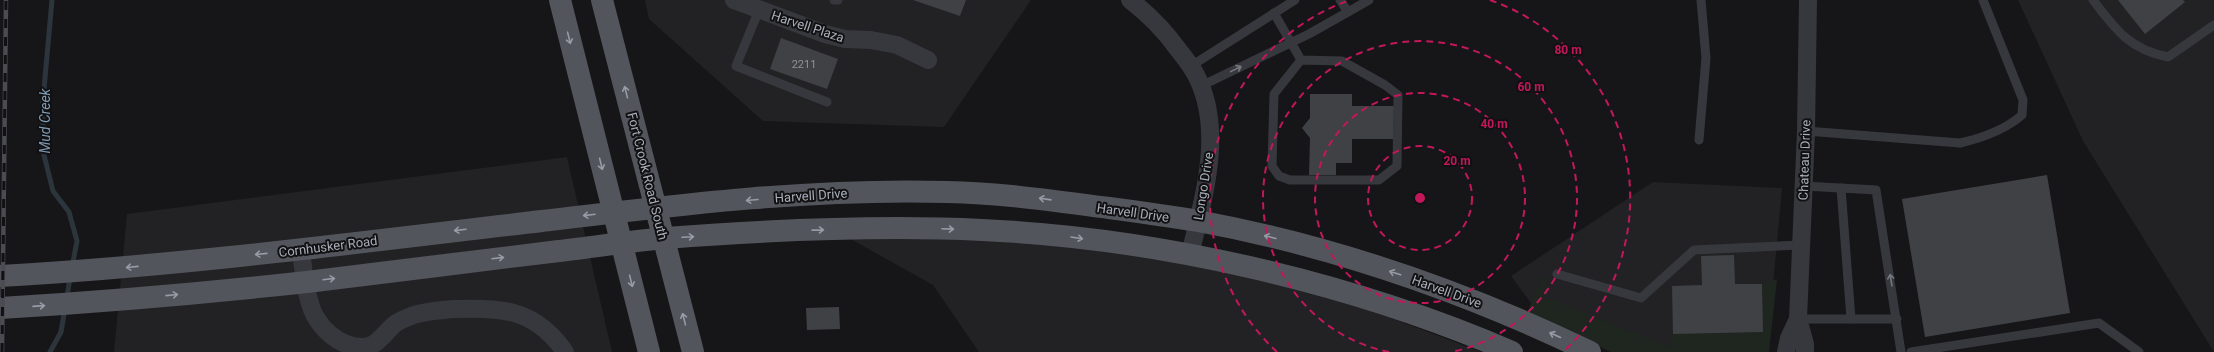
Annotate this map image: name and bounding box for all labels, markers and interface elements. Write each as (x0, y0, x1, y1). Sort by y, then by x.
street label: Harvell Plaza (770, 8, 846, 45)
one-way arrow (566, 31, 574, 44)
text: 80 m (1554, 43, 1582, 57)
house number: 2211 (792, 58, 816, 71)
one-way arrow (1230, 65, 1242, 72)
text: 60 m (1517, 80, 1545, 94)
one-way arrow (622, 86, 629, 99)
water label: Mud Creek (37, 87, 53, 154)
street label: Fort Crook Road South (624, 111, 671, 241)
text: 40 m (1480, 117, 1508, 131)
street label: Chateau Drive (1796, 119, 1813, 201)
street label: Longo Drive (1191, 151, 1216, 221)
text: 20 m (1443, 154, 1471, 168)
one-way arrow (598, 157, 605, 170)
street label: Harvell Drive (774, 185, 848, 206)
centre of rings (1413, 191, 1427, 205)
one-way arrow (1039, 195, 1052, 203)
one-way arrow (746, 196, 759, 203)
street label: Harvell Drive (1096, 200, 1170, 225)
one-way arrow (583, 211, 596, 219)
one-way arrow (941, 225, 954, 233)
one-way arrow (454, 226, 467, 234)
one-way arrow (811, 226, 824, 234)
street label: Cornhusker Road (278, 233, 378, 260)
one-way arrow (681, 233, 694, 240)
one-way arrow (1264, 233, 1277, 240)
one-way arrow (1071, 234, 1084, 242)
one-way arrow (255, 250, 268, 257)
one-way arrow (491, 255, 504, 262)
one-way arrow (126, 263, 139, 271)
one-way arrow (1388, 269, 1401, 276)
street label: Harvell Drive (1410, 272, 1484, 311)
one-way arrow (1887, 274, 1895, 287)
one-way arrow (322, 275, 335, 283)
one-way arrow (628, 275, 635, 288)
one-way arrow (165, 291, 178, 299)
one-way arrow (32, 302, 45, 309)
one-way arrow (680, 313, 688, 326)
one-way arrow (1549, 331, 1561, 339)

